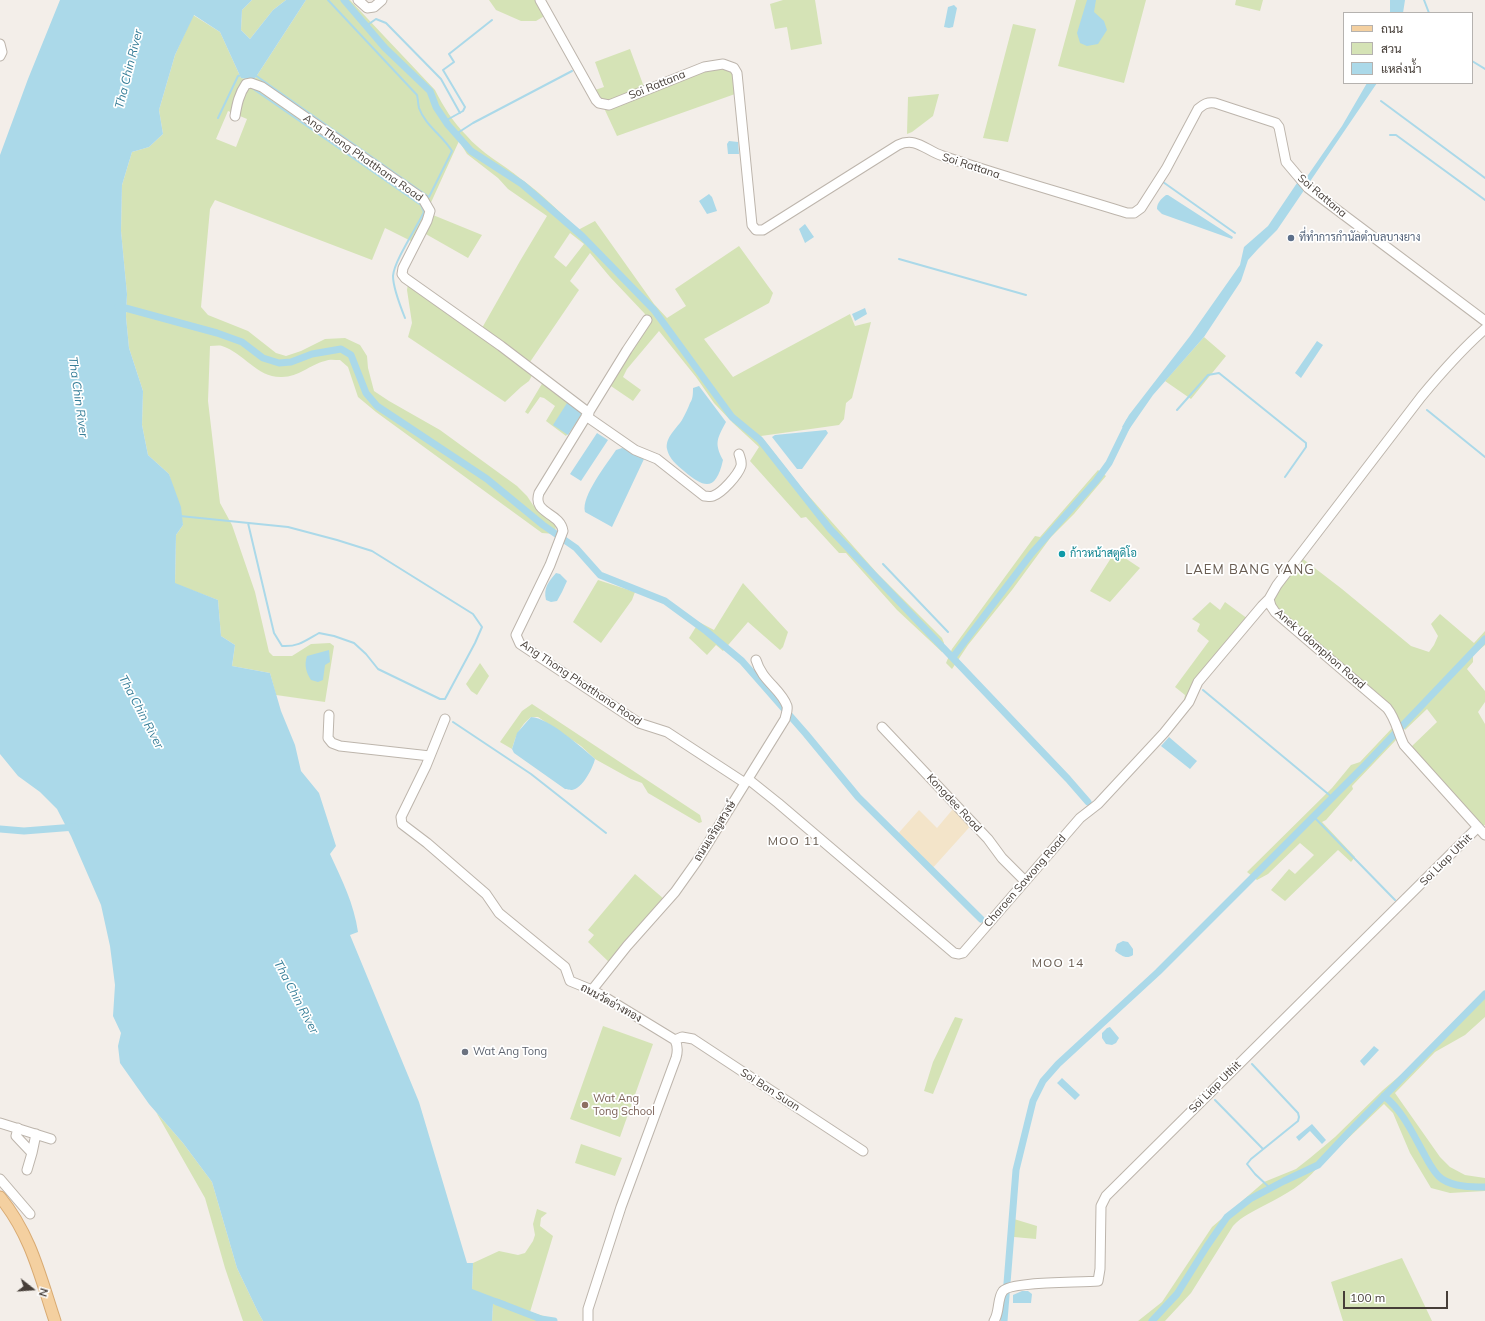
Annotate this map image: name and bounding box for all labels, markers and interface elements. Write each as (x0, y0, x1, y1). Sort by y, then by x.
legend (1343, 12, 1473, 84)
text: ถนน (1381, 21, 1403, 36)
water label: Tha Chin River (112, 28, 146, 110)
text: สวน (1381, 41, 1402, 56)
text: แหล่งน้ำ (1381, 61, 1421, 76)
street label: Soi Rattana (627, 68, 687, 102)
street label: Ang Thong Phatthana Road (301, 112, 425, 204)
street label: Soi Rattana (940, 150, 1002, 182)
street label: Soi Rattana (1295, 172, 1349, 220)
place label: ที่ทำการกำนัลตำบลบางยาง (1299, 231, 1420, 245)
marker: ที่ทำการกำนัลตำบลบางยาง (1286, 233, 1296, 243)
water label: Tha Chin River (65, 356, 91, 438)
place label: ก้าวหน้าสตูดิโอ (1070, 547, 1137, 561)
marker: ก้าวหน้าสตูดิโอ (1057, 549, 1067, 559)
district label: LAEM BANG YANG (1185, 562, 1315, 578)
street label: Anek Udomphon Road (1272, 606, 1368, 692)
street label: Ang Thong Phatthana Road (518, 638, 644, 728)
water label: Tha Chin River (116, 673, 166, 751)
street label: Kongdee Road (924, 771, 984, 835)
street label: ถนนเจริญสวงษ์ (691, 798, 739, 864)
street label: Soi Liap Uthit (1417, 831, 1475, 889)
street label: Charoen Sawong Road (981, 832, 1069, 930)
district label: MOO 11 (768, 834, 820, 848)
district label: MOO 14 (1032, 956, 1084, 970)
water label: Tha Chin River (271, 958, 321, 1036)
street label: ถนนวัดอ่างทอง (578, 981, 644, 1025)
place label: Wat Ang Tong (473, 1045, 547, 1059)
marker: Wat Ang Tong (460, 1047, 470, 1057)
street label: Soi Liap Uthit (1186, 1058, 1244, 1116)
street label: Soi Ban Suan (738, 1066, 802, 1114)
place label: Wat Ang Tong School (593, 1092, 655, 1118)
marker: Wat Ang Tong School (580, 1100, 590, 1110)
north arrow (12, 1269, 52, 1309)
scale bar (1345, 1283, 1450, 1309)
text: N (36, 1286, 51, 1299)
text: 100 m (1350, 1290, 1385, 1305)

